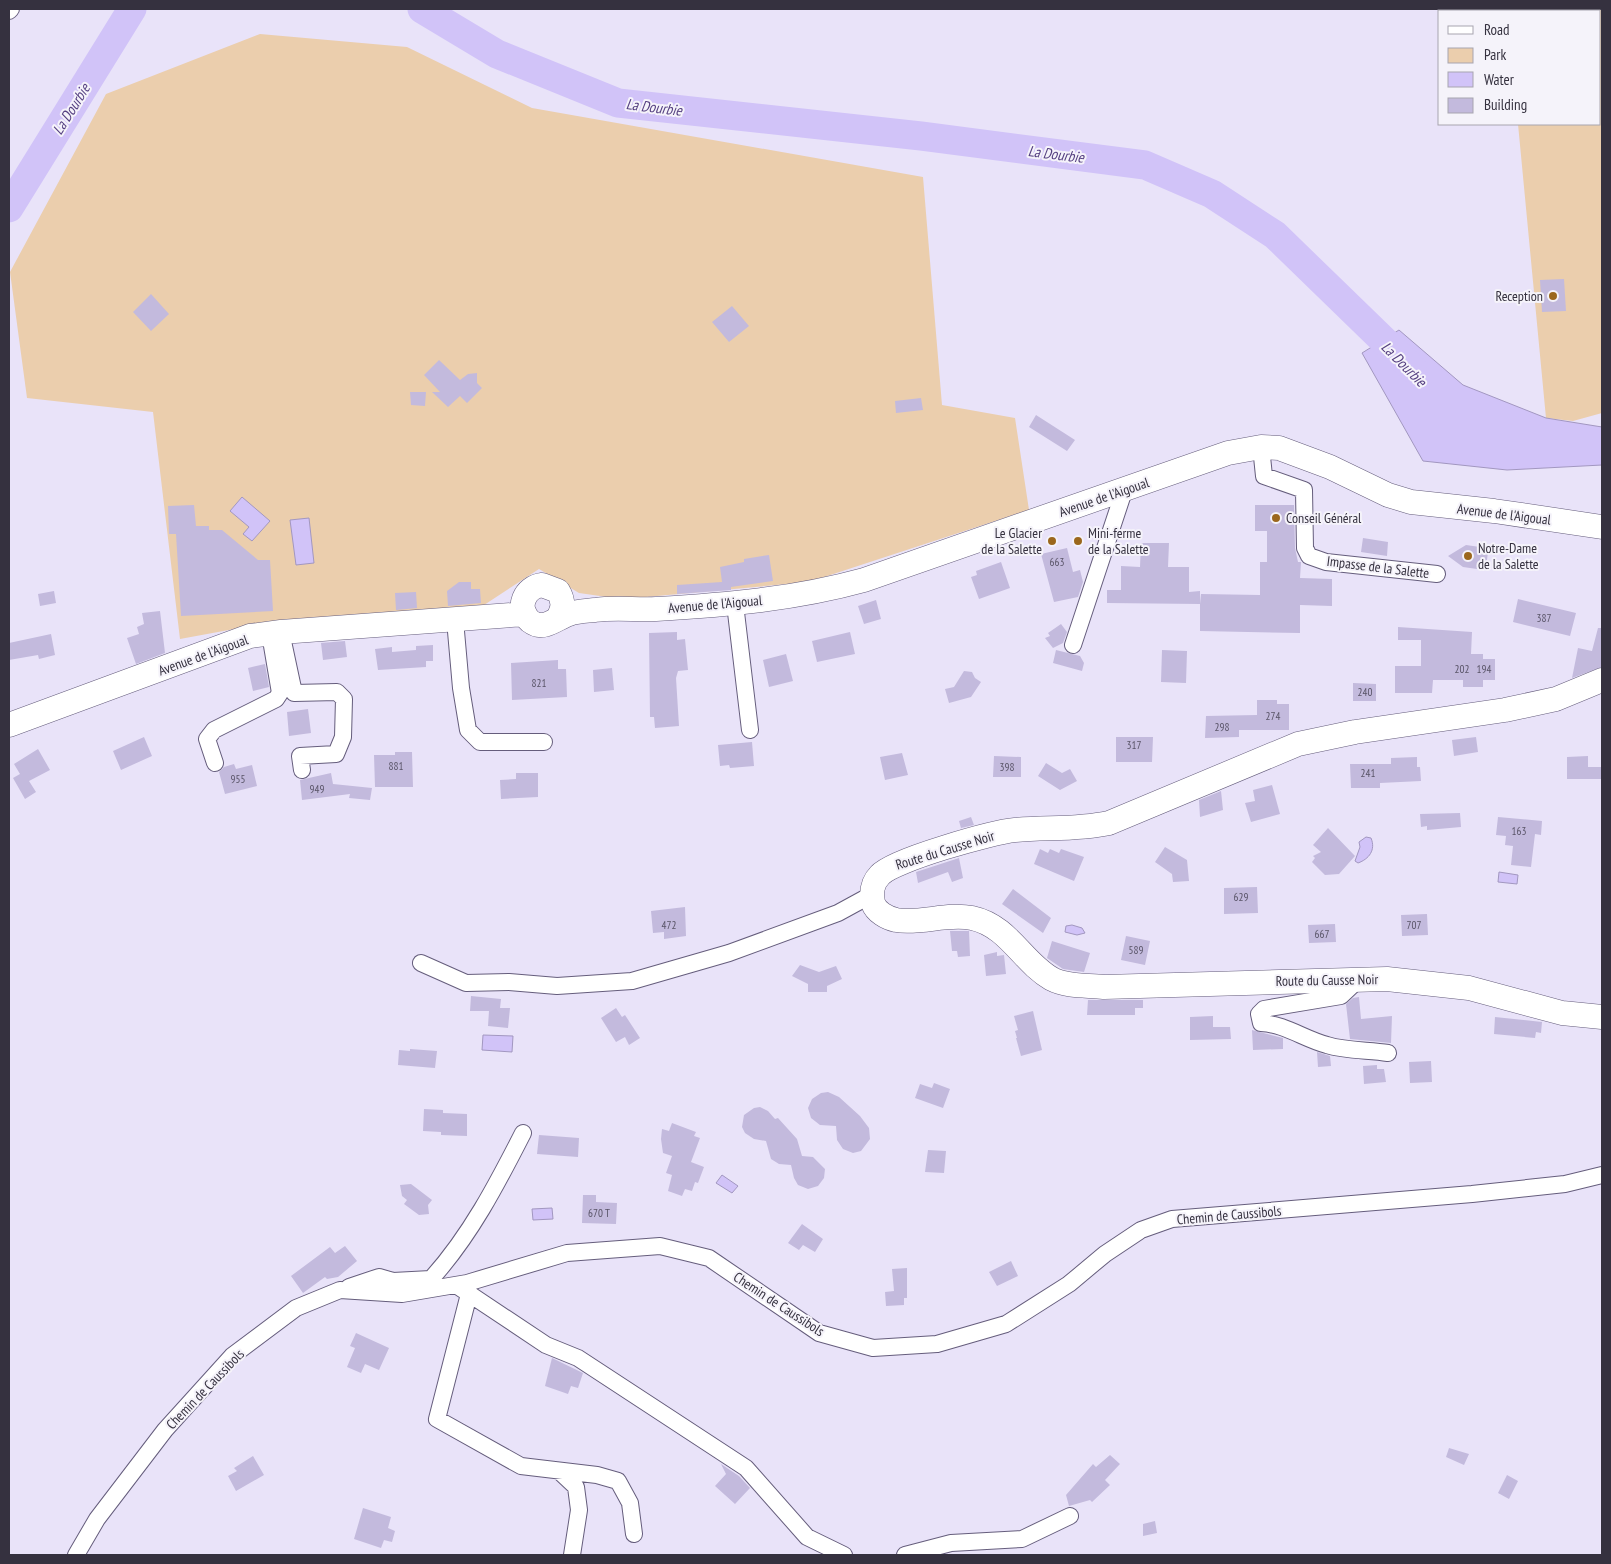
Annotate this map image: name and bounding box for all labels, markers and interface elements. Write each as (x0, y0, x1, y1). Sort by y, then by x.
legend (1438, 10, 1601, 125)
text: Road (1484, 20, 1510, 39)
text: Park (1484, 45, 1506, 64)
text: Water (1484, 70, 1515, 89)
water label: La Dourbie (48, 79, 94, 138)
water label: La Dourbie (625, 94, 684, 120)
text: Building (1484, 95, 1527, 114)
water label: La Dourbie (1027, 141, 1086, 167)
place label: Reception (1495, 287, 1543, 305)
marker: Reception (1547, 290, 1559, 302)
water label: La Dourbie (1377, 337, 1431, 391)
street label: Avenue de l'Aigoual (1056, 473, 1152, 521)
street label: Avenue de l'Aigoual (1456, 499, 1553, 529)
place label: Conseil Général (1286, 509, 1362, 527)
marker: Conseil Général (1270, 512, 1282, 524)
place label: Le Glacier de la Salette (981, 524, 1042, 558)
place label: Mini-ferme de la Salette (1088, 524, 1149, 558)
marker: Le Glacier de la Salette (1046, 535, 1058, 547)
marker: Mini-ferme de la Salette (1072, 535, 1084, 547)
place label: Notre-Dame de la Salette (1478, 539, 1539, 573)
marker: Notre-Dame de la Salette (1462, 550, 1474, 562)
street label: Impasse de la Salette (1326, 552, 1430, 582)
house number: 663 (1050, 555, 1064, 569)
street label: Avenue de l'Aigoual (667, 591, 763, 617)
house number: 387 (1537, 611, 1551, 625)
street label: Avenue de l'Aigoual (156, 630, 251, 680)
house number: 202 (1455, 662, 1469, 676)
house number: 194 (1477, 662, 1491, 676)
house number: 821 (532, 676, 546, 690)
house number: 240 (1358, 685, 1372, 699)
house number: 274 (1266, 709, 1280, 723)
house number: 298 (1215, 720, 1229, 734)
house number: 317 (1127, 738, 1141, 752)
house number: 881 (389, 759, 403, 773)
house number: 398 (1000, 760, 1014, 774)
house number: 241 (1361, 766, 1375, 780)
house number: 955 (231, 772, 245, 786)
house number: 949 (310, 782, 324, 796)
house number: 163 (1512, 824, 1526, 838)
street label: Route du Causse Noir (893, 826, 997, 874)
house number: 629 (1234, 890, 1248, 904)
house number: 472 (662, 918, 676, 932)
house number: 707 (1407, 918, 1421, 932)
house number: 667 (1315, 927, 1329, 941)
house number: 589 (1129, 943, 1143, 957)
street label: Route du Causse Noir (1276, 970, 1379, 990)
street label: Chemin de Caussibols (1176, 1201, 1282, 1229)
house number: 670 T (588, 1206, 610, 1220)
street label: Chemin de Caussibols (730, 1268, 828, 1340)
street label: Chemin de Caussibols (162, 1345, 248, 1433)

